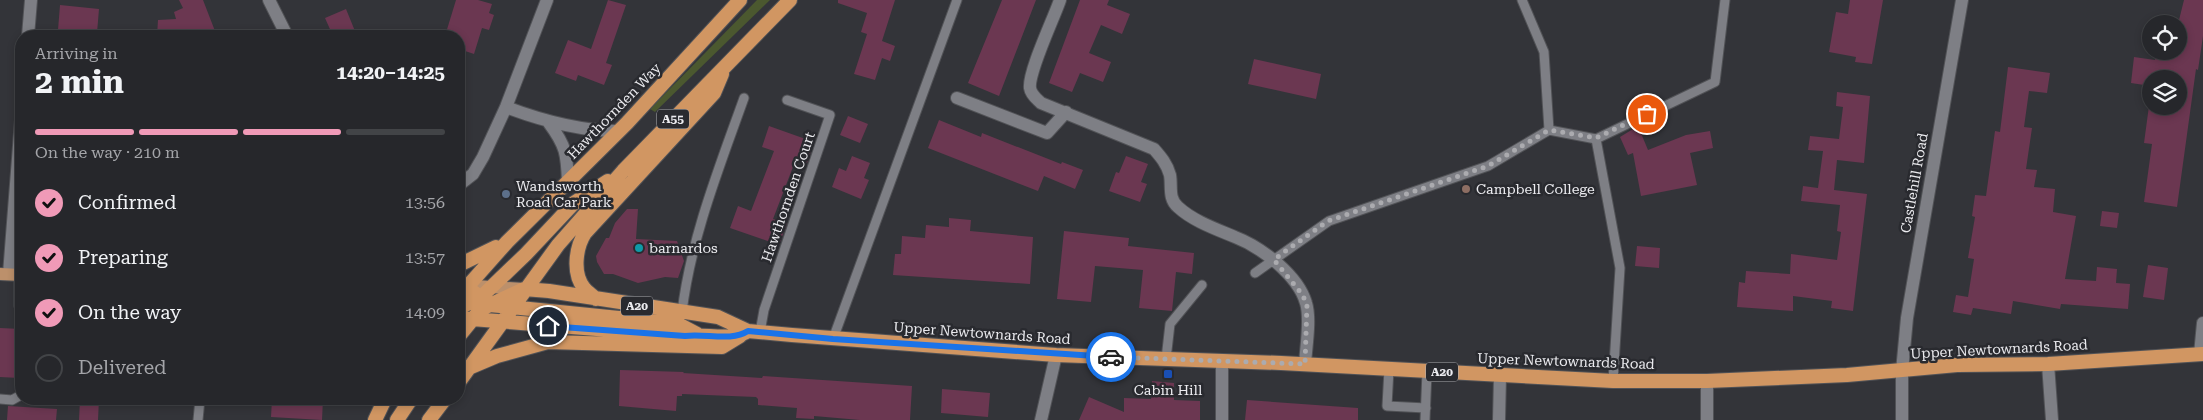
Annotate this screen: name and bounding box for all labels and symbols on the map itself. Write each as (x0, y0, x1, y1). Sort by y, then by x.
street label: Hawthornden Way (564, 59, 664, 162)
pin (1626, 93, 1668, 135)
road number: A55 (657, 110, 689, 128)
street label: Hawthornden Court (758, 130, 818, 264)
street label: Castlehill Road (1897, 132, 1931, 234)
place label: Wandsworth Road Car Park (516, 178, 612, 210)
place label: Campbell College (1476, 181, 1595, 197)
marker: Campbell College (1460, 183, 1472, 195)
marker: Wandsworth Road Car Park (500, 188, 512, 200)
place label: barnardos (649, 240, 718, 256)
marker: barnardos (633, 242, 645, 254)
road number: A20 (621, 296, 653, 316)
pin (527, 305, 569, 347)
street label: Upper Newtownards Road (893, 319, 1071, 347)
courier (1086, 332, 1136, 382)
street label: Upper Newtownards Road (1910, 336, 2088, 362)
street label: Upper Newtownards Road (1477, 350, 1655, 372)
road number: A20 (1426, 362, 1458, 382)
marker: Cabin Hill (1162, 368, 1174, 380)
place label: Cabin Hill (1134, 382, 1203, 398)

